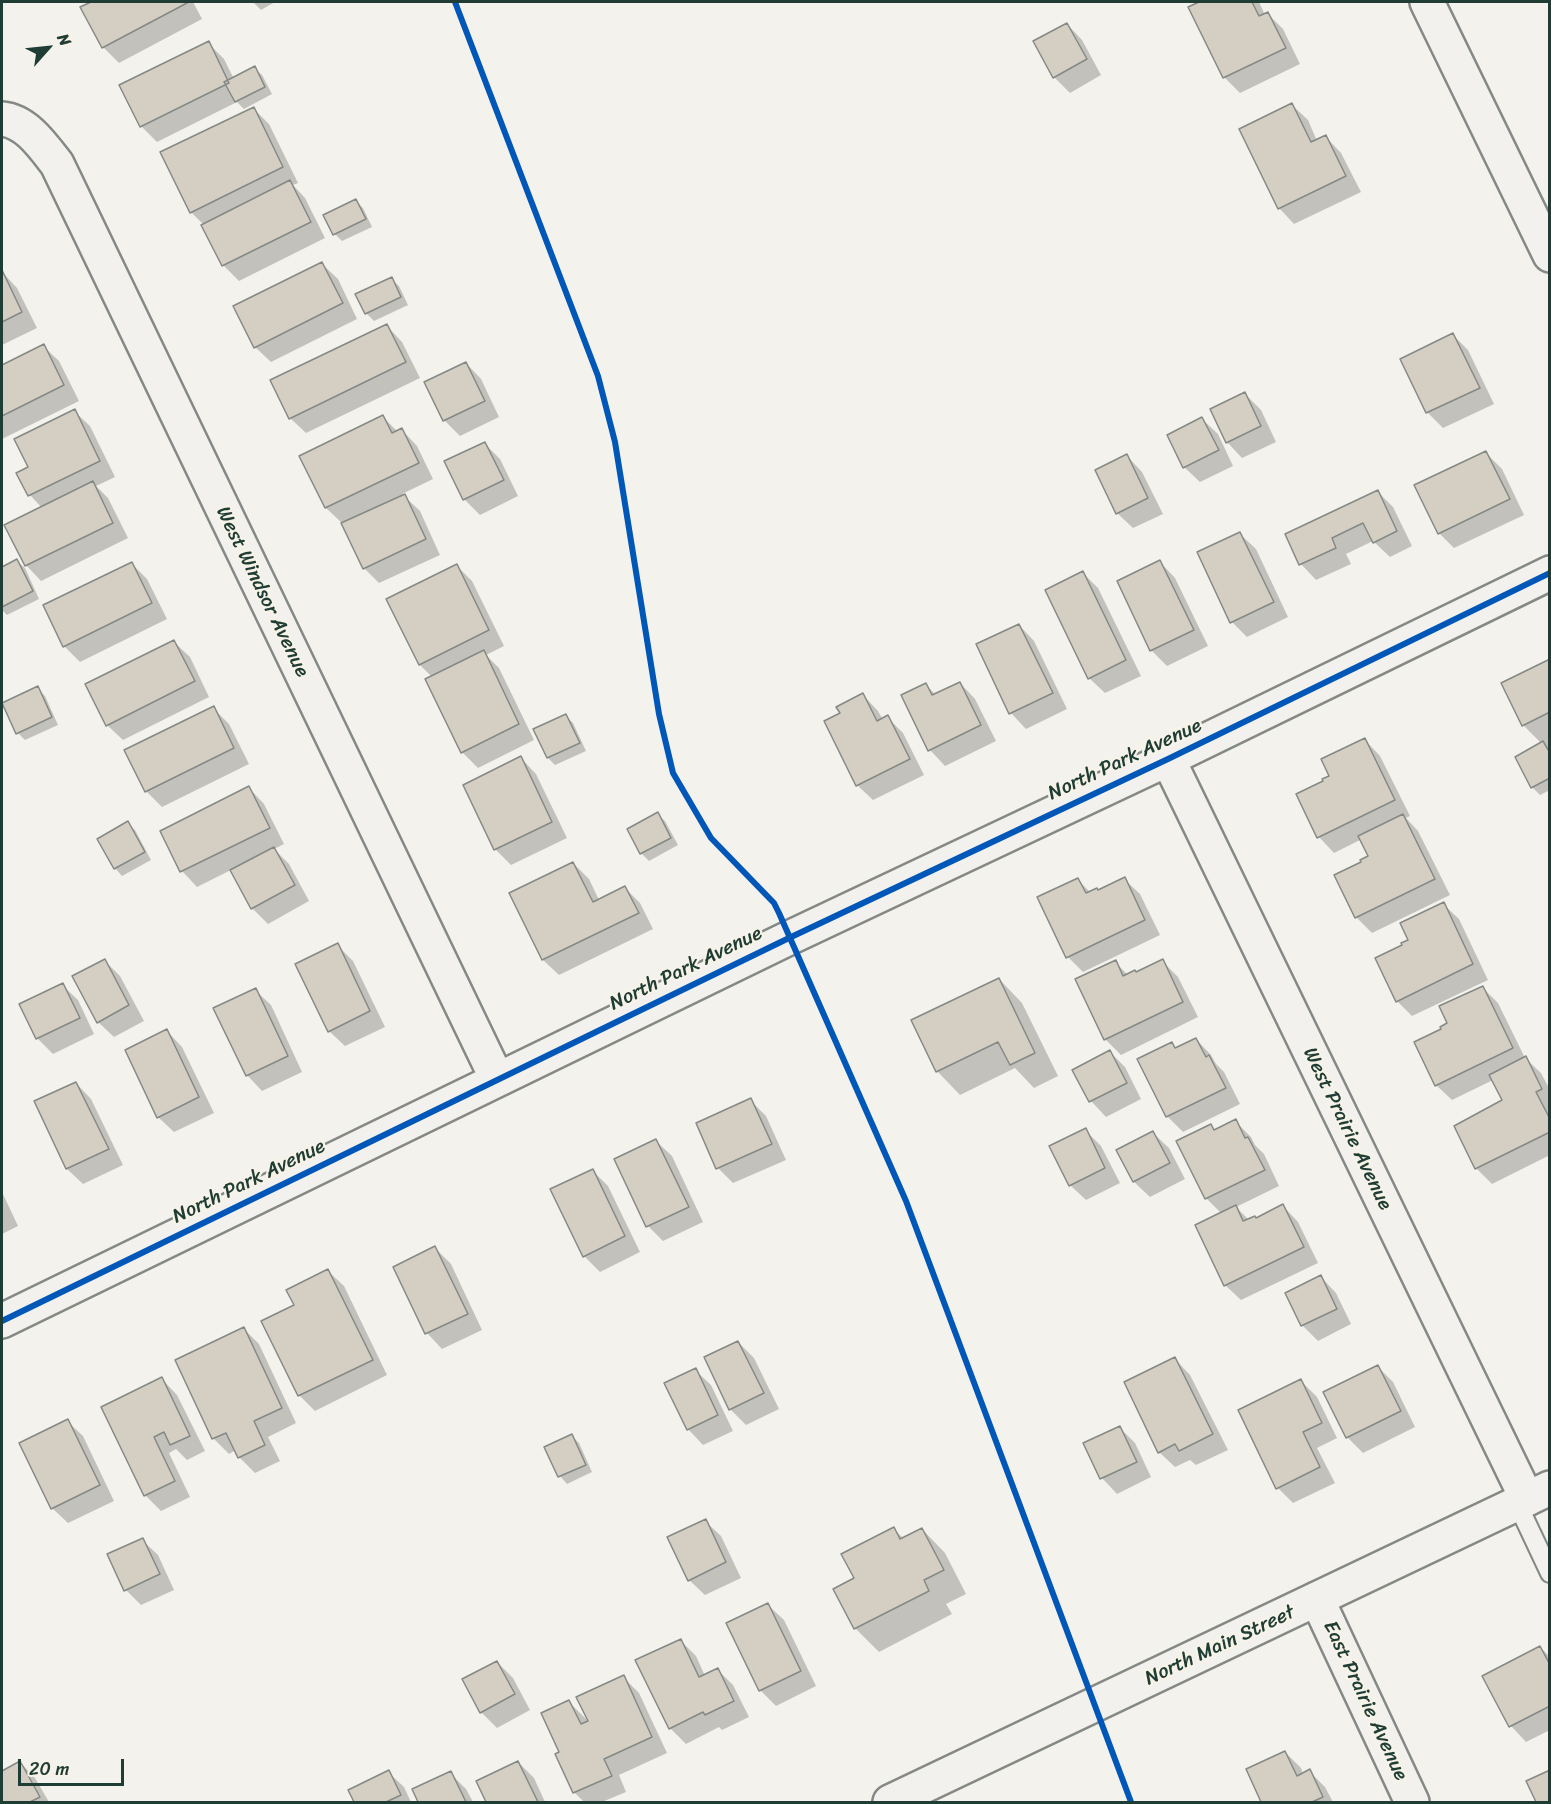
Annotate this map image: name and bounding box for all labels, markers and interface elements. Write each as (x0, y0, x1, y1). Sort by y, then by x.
north arrow (18, 18, 78, 78)
text: N (49, 28, 80, 51)
street label: West Windsor Avenue (210, 503, 314, 681)
street label: North Park Avenue (1044, 714, 1206, 806)
street label: North Park Avenue (606, 922, 766, 1016)
street label: West Prairie Avenue (1297, 1044, 1397, 1214)
street label: North Park Avenue (169, 1135, 329, 1229)
street label: North Main Street (1141, 1601, 1299, 1691)
street label: East Prairie Avenue (1318, 1617, 1412, 1785)
scale bar (21, 1747, 128, 1785)
text: 20 m (29, 1753, 69, 1785)

